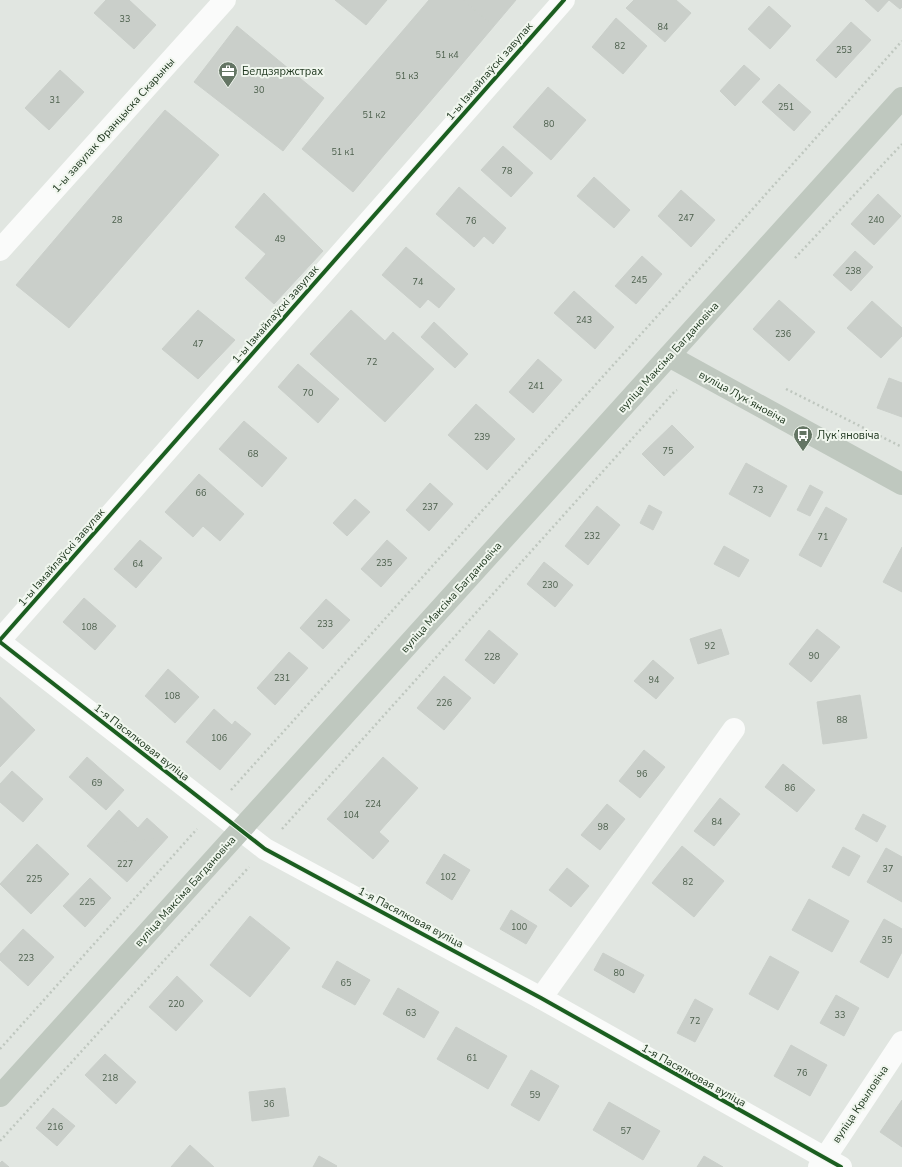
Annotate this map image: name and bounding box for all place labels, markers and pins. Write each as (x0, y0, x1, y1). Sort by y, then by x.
office icon: Белдзяржстрах (217, 60, 239, 88)
place label: Белдзяржстрах (242, 64, 323, 79)
bus stop icon: Лукʼяновіча (792, 424, 814, 452)
place label: Лукʼяновіча (817, 428, 880, 443)

